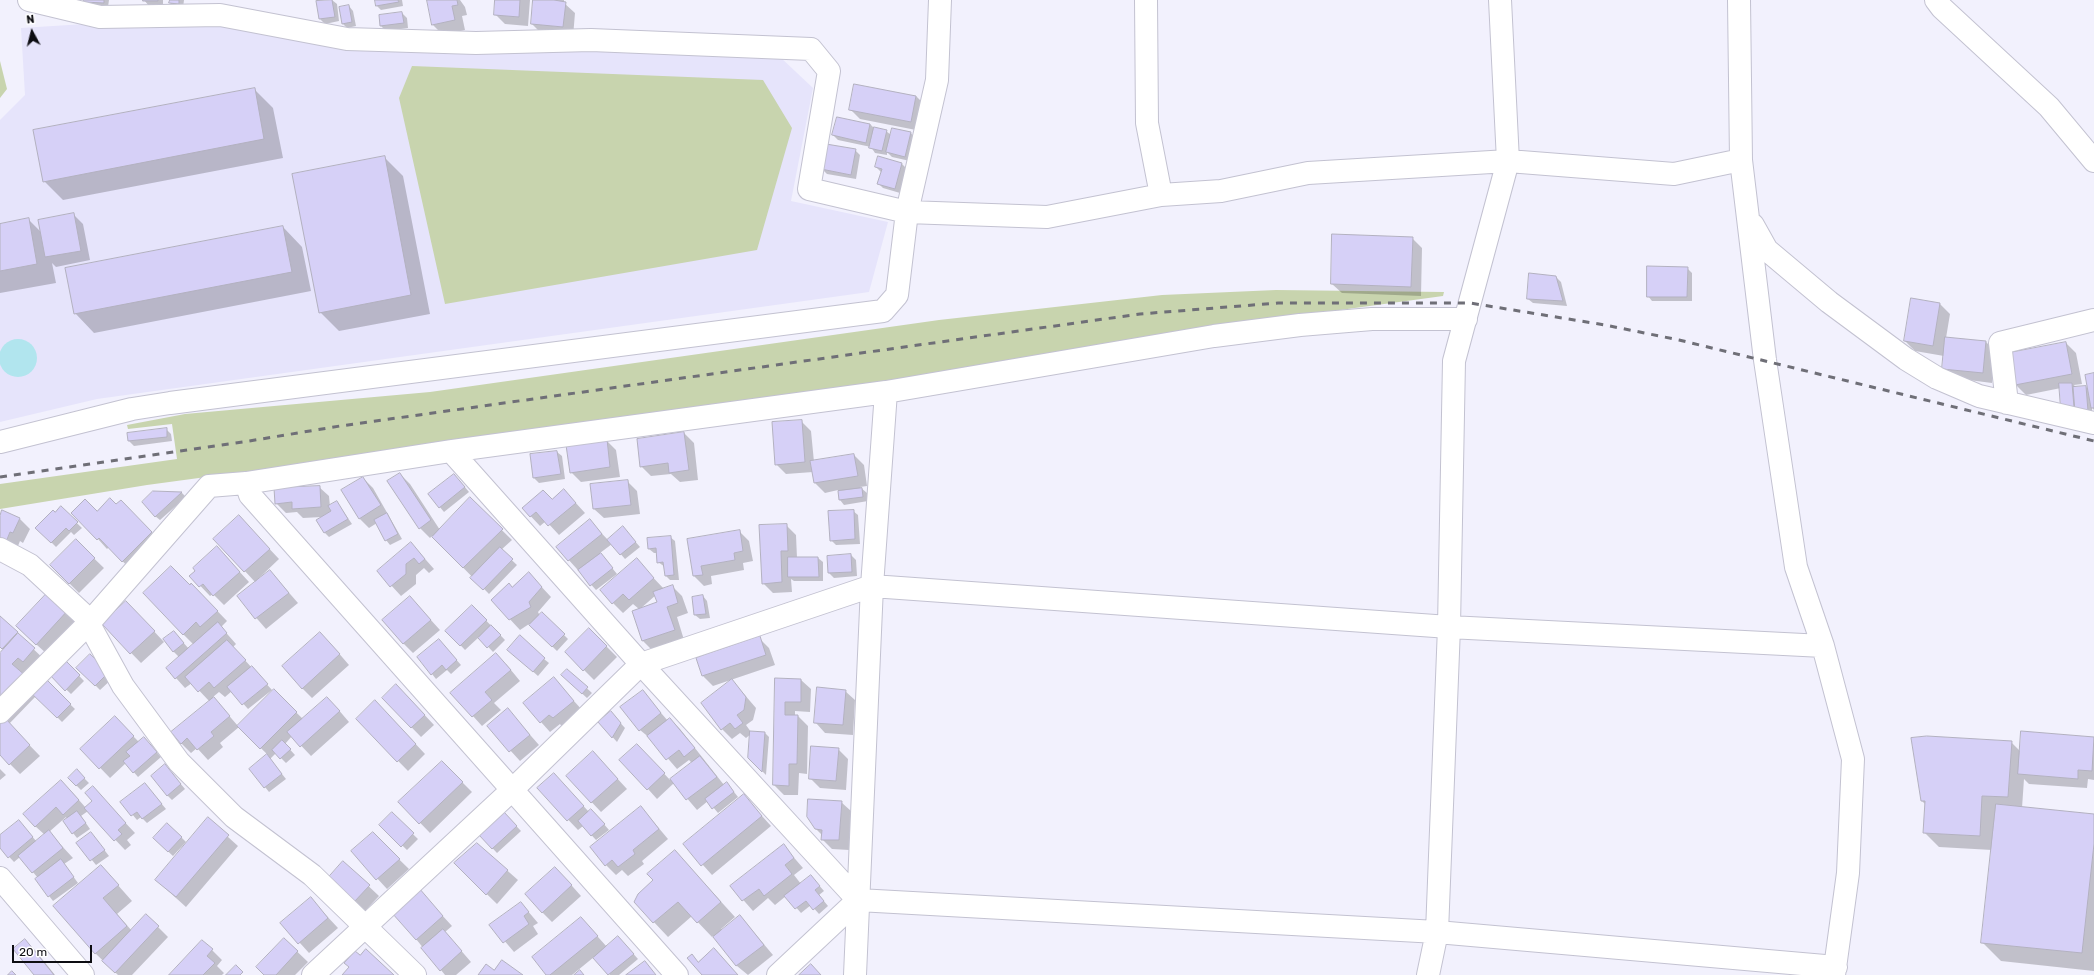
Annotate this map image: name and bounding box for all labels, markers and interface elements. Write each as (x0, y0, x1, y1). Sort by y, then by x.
north arrow (12, 12, 52, 52)
text: N (26, 13, 35, 27)
scale bar (14, 937, 94, 963)
text: 20 m (19, 945, 47, 959)

